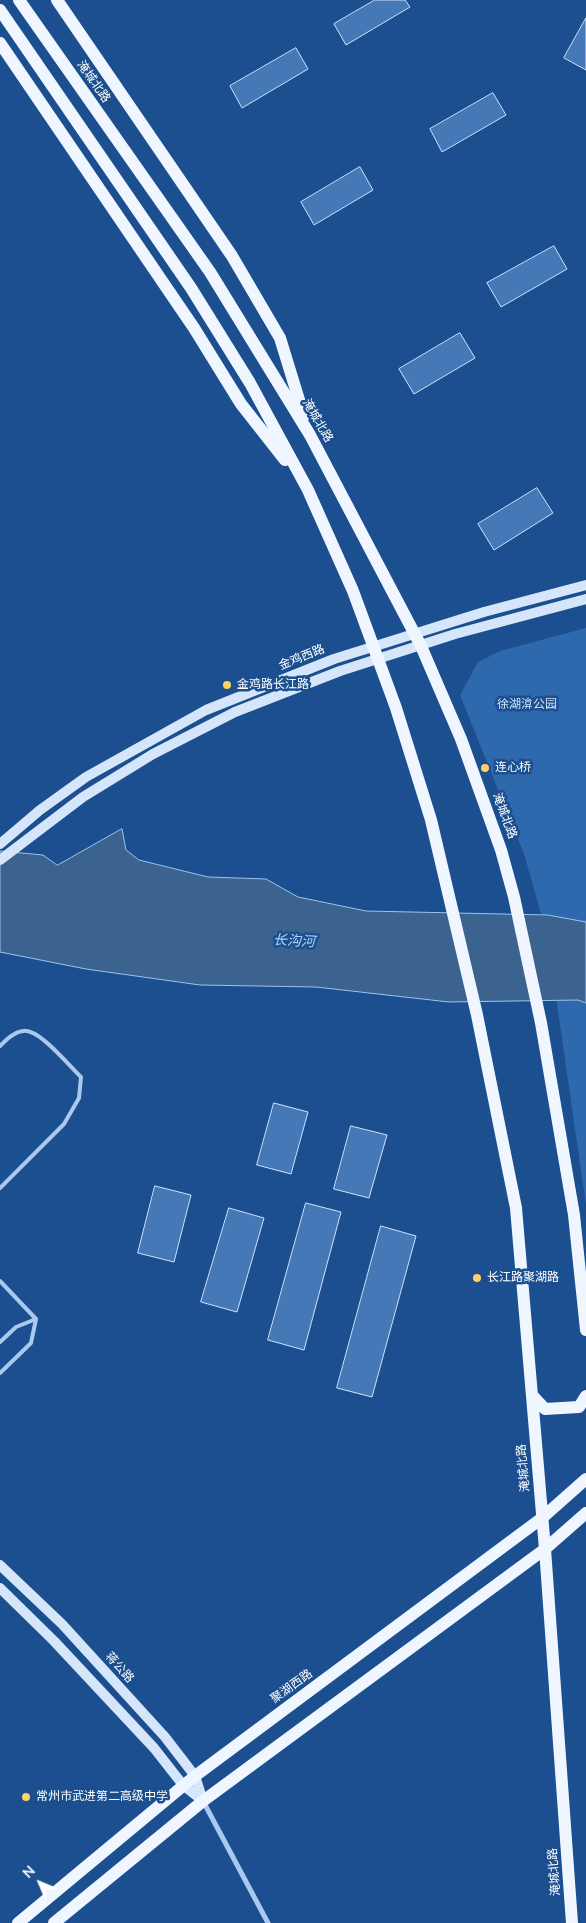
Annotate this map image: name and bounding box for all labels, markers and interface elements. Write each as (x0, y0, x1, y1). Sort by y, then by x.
street label: 淹城北路 (73, 58, 113, 106)
street label: 淹城北路 (299, 397, 335, 445)
street label: 金鸡西路 (277, 642, 327, 674)
place label: 金鸡路长江路 (237, 678, 309, 692)
marker: 金鸡路长江路 (221, 679, 233, 691)
park label: 徐湖渰公园 (497, 698, 557, 712)
place label: 连心桥 (495, 761, 531, 775)
marker: 连心桥 (479, 762, 491, 774)
street label: 淹城北路 (489, 791, 519, 841)
water label: 长沟河 (273, 933, 315, 951)
place label: 长江路聚湖路 (487, 1271, 559, 1285)
marker: 长江路聚湖路 (471, 1272, 483, 1284)
street label: 淹城北路 (515, 1443, 533, 1493)
street label: 蒋公路 (102, 1650, 136, 1686)
street label: 聚湖西路 (268, 1667, 316, 1707)
place label: 常州市武进第二高级中学 (36, 1790, 168, 1804)
marker: 常州市武进第二高级中学 (20, 1791, 32, 1803)
street label: 淹城北路 (546, 1848, 564, 1896)
north arrow (15, 1858, 65, 1908)
text: N (19, 1862, 39, 1882)

